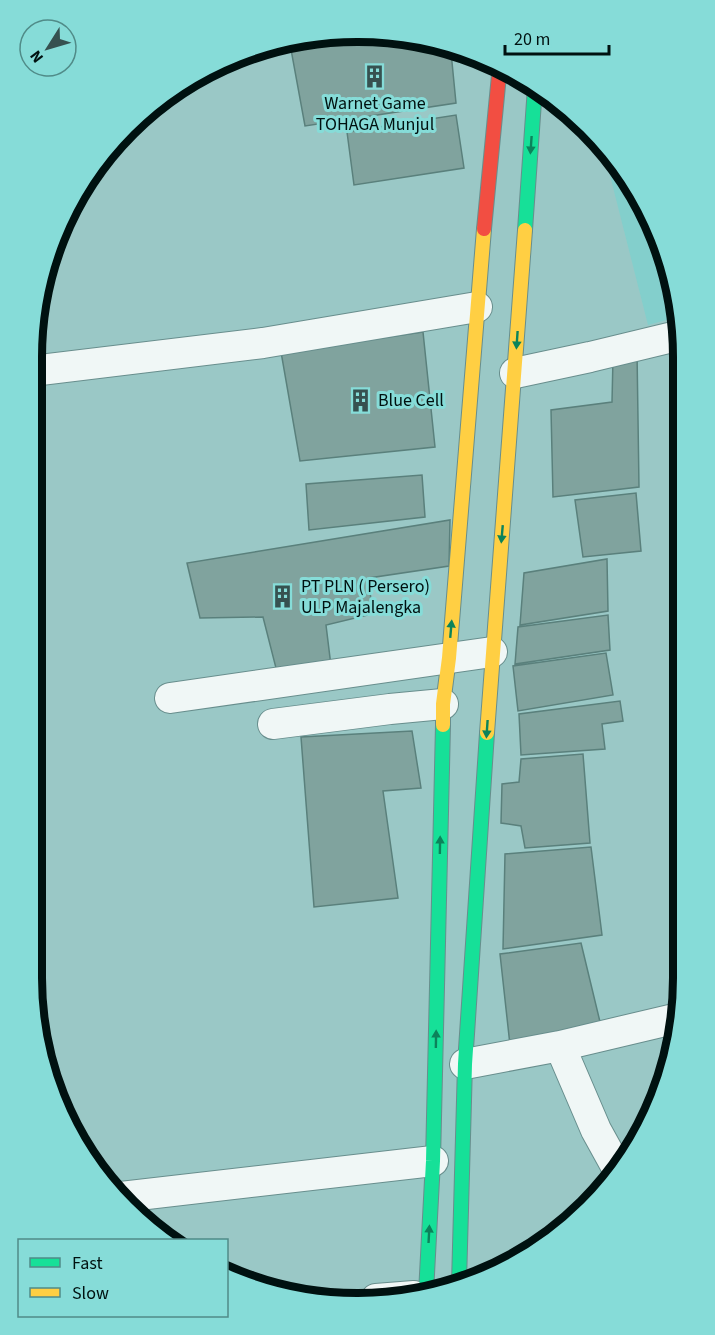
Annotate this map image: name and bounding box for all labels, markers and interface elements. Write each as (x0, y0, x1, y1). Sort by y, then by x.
north arrow (18, 18, 78, 78)
scale bar (505, 18, 608, 56)
text: 20 m (514, 27, 550, 52)
text: N (25, 46, 49, 67)
building icon: Warnet Game TOHAGA Munjul (362, 64, 388, 90)
place label: Warnet Game TOHAGA Munjul (316, 91, 434, 137)
one-way arrow (526, 136, 535, 155)
one-way arrow (513, 331, 522, 350)
building icon: Blue Cell (347, 387, 373, 413)
place label: Blue Cell (378, 388, 444, 413)
one-way arrow (497, 525, 507, 544)
place label: PT PLN ( Persero) ULP Majalengka (301, 574, 430, 620)
building icon: PT PLN ( Persero) ULP Majalengka (270, 583, 296, 609)
one-way arrow (446, 619, 456, 638)
one-way arrow (482, 719, 491, 738)
one-way arrow (436, 835, 445, 854)
one-way arrow (431, 1030, 441, 1049)
one-way arrow (425, 1225, 434, 1244)
legend (18, 1239, 228, 1317)
text: Fast (72, 1251, 103, 1276)
text: Slow (72, 1281, 109, 1306)

